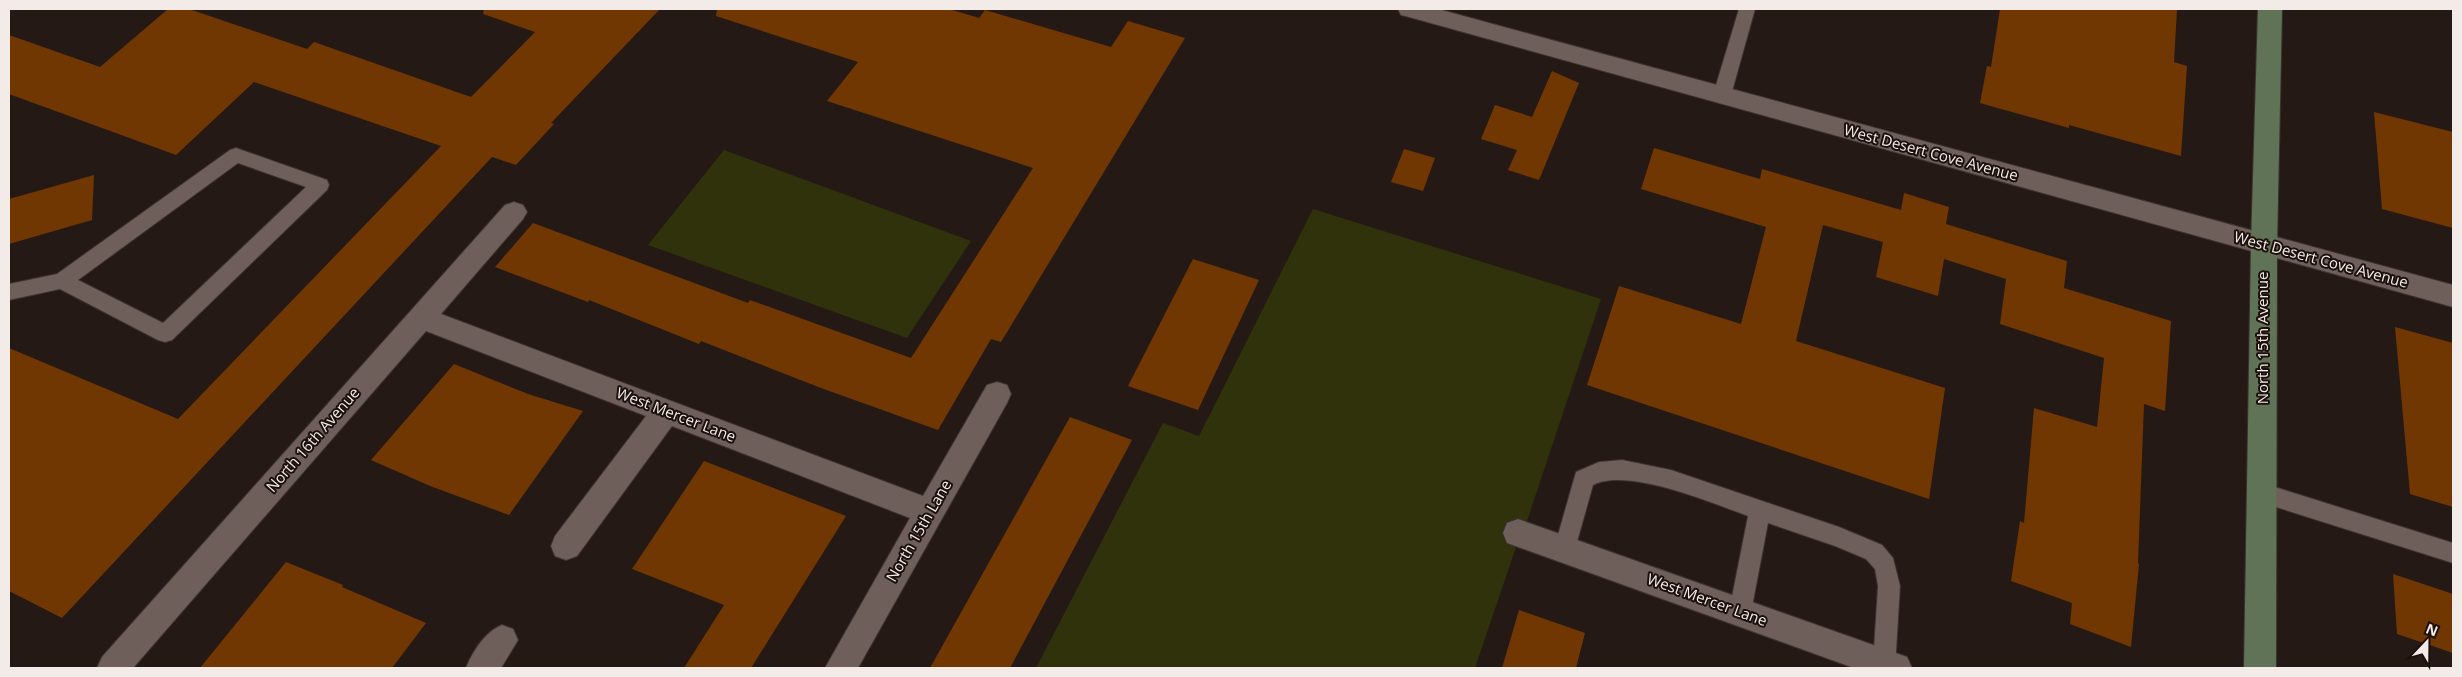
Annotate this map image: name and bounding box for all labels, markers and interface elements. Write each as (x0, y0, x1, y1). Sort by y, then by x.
street label: West Desert Cove Avenue (1842, 119, 2021, 185)
street label: West Desert Cove Avenue (2232, 226, 2411, 292)
street label: North 15th Avenue (2252, 272, 2272, 404)
street label: West Mercer Lane (614, 382, 739, 446)
street label: North 16th Avenue (261, 383, 363, 496)
street label: North 15th Lane (881, 476, 955, 585)
street label: West Mercer Lane (1645, 568, 1770, 630)
north arrow (2402, 617, 2452, 667)
text: N (2423, 619, 2441, 640)

